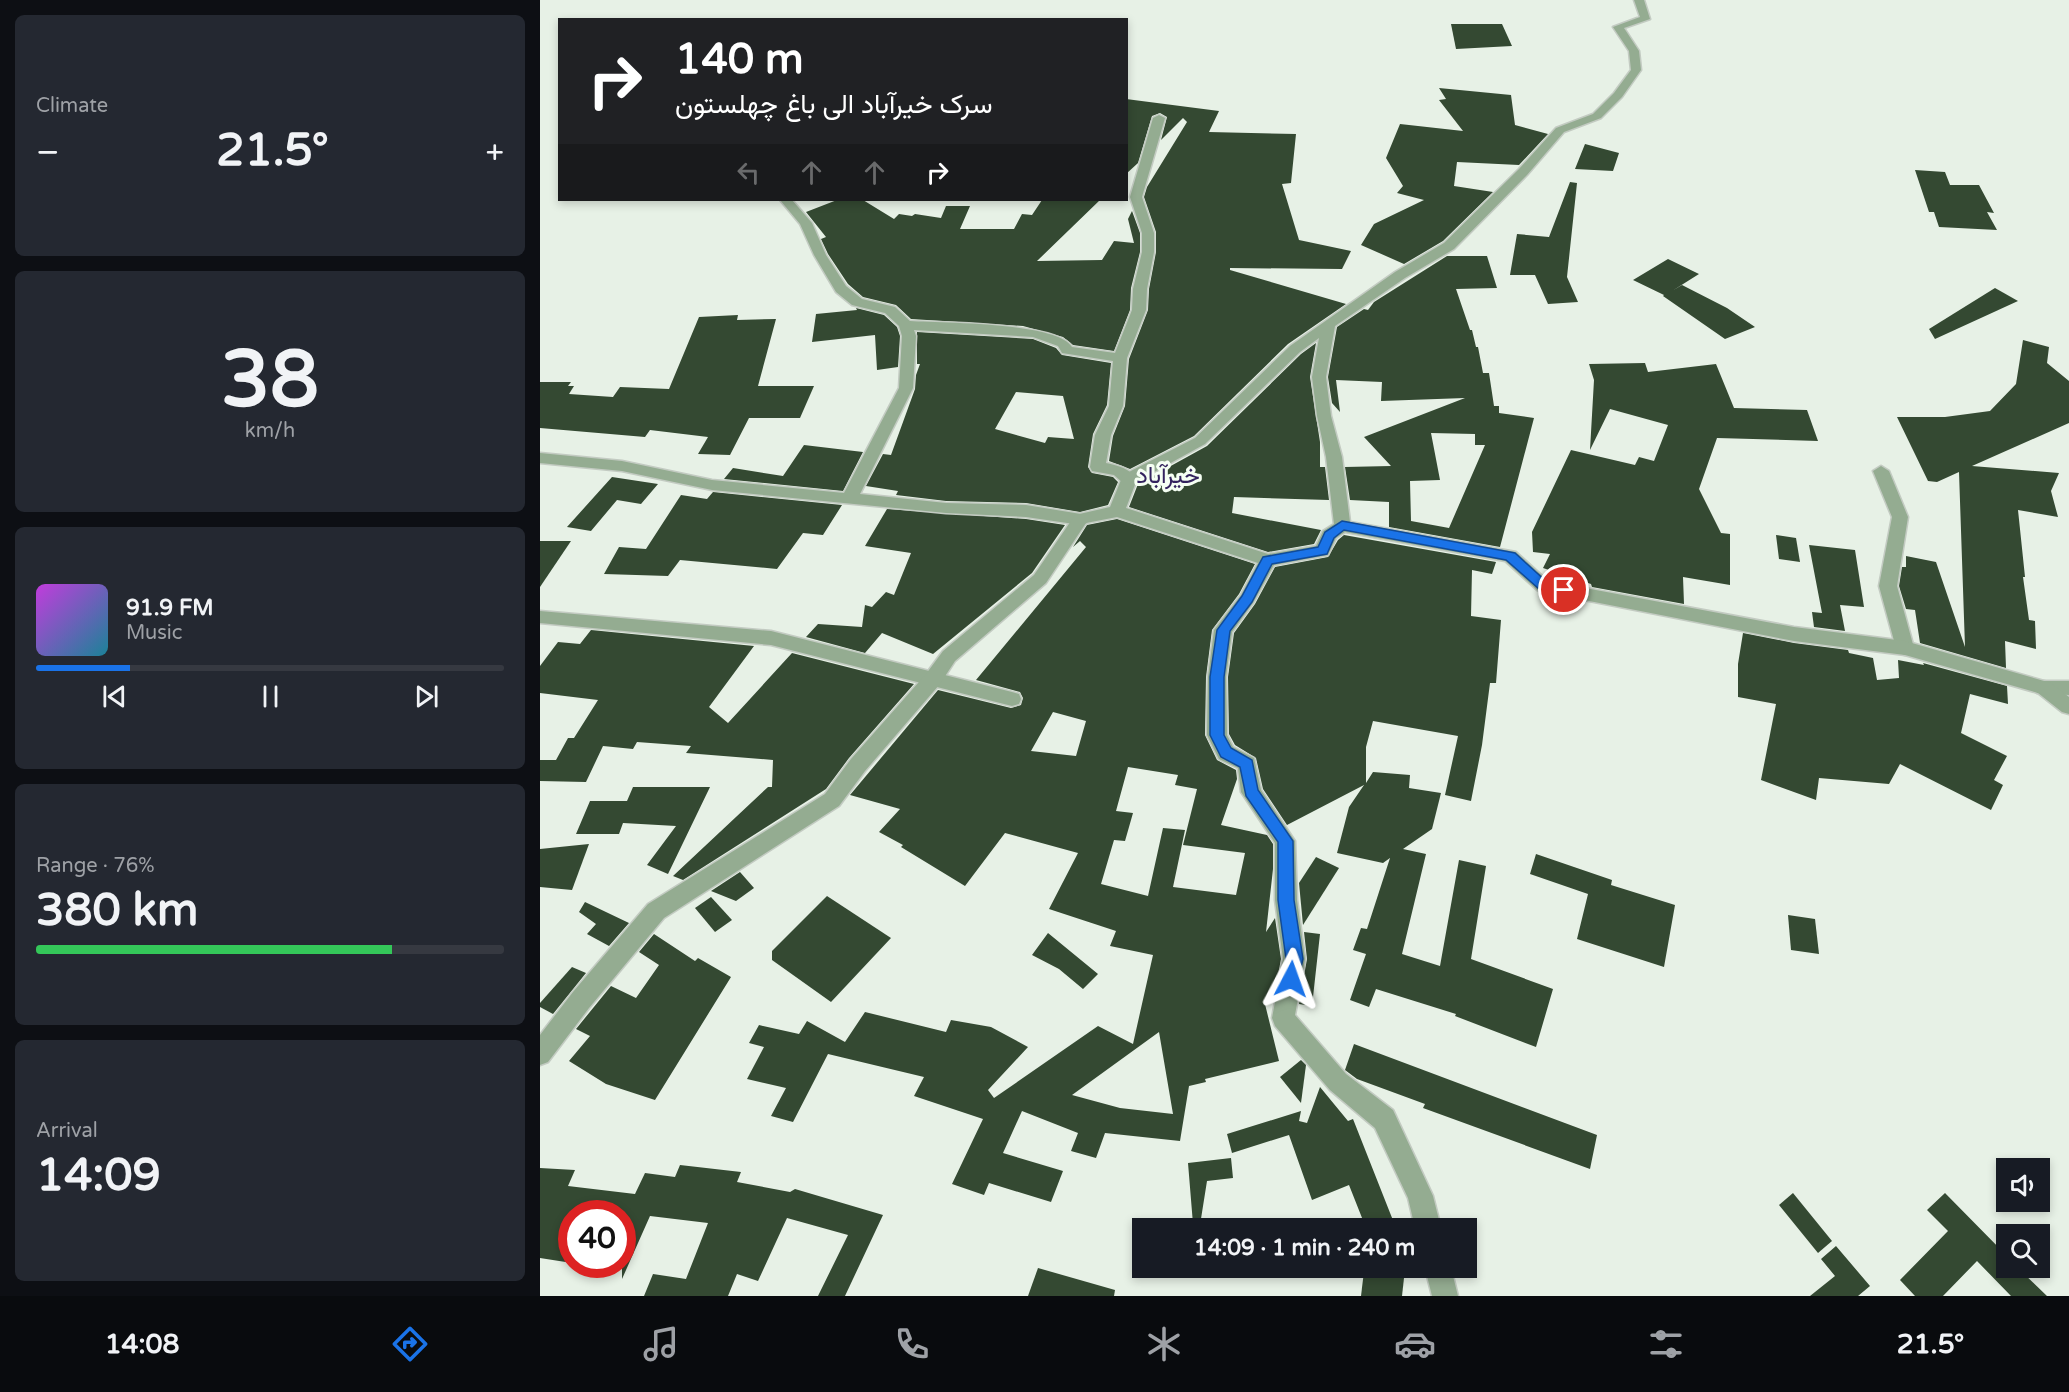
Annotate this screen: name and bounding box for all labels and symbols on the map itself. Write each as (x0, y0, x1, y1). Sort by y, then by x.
district label: خیرآباد (1136, 461, 1200, 490)
pin (1538, 564, 1589, 615)
position arrow (1259, 947, 1323, 1011)
speed limit sign: 40 (558, 1200, 636, 1278)

